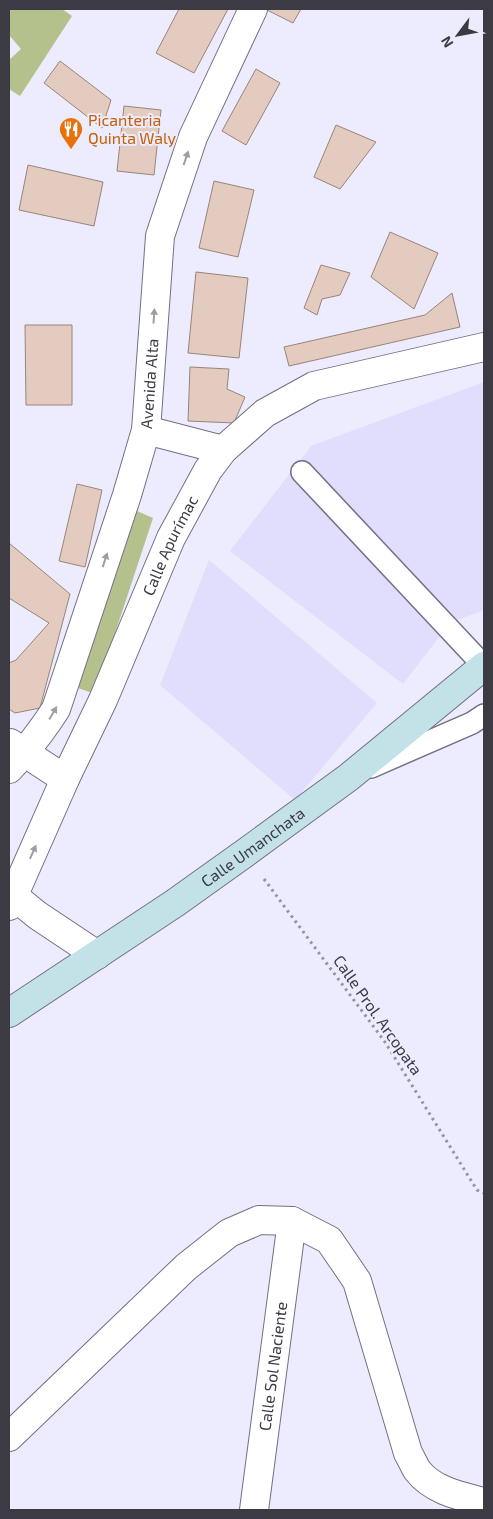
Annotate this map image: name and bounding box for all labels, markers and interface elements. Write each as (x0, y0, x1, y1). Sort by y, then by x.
north arrow (433, 10, 483, 60)
text: N (437, 33, 456, 51)
place label: Picanteria Quinta Waly (88, 110, 176, 148)
restaurant icon: Picanteria Quinta Waly (58, 116, 84, 150)
one-way arrow (183, 151, 190, 166)
one-way arrow (150, 308, 158, 324)
street label: Avenida Alta (136, 338, 162, 429)
street label: Calle Apurímac (138, 492, 202, 598)
one-way arrow (102, 552, 110, 567)
one-way arrow (49, 706, 57, 721)
street label: Calle Umanchata (197, 803, 308, 890)
one-way arrow (29, 845, 37, 859)
street label: Calle Prol. Arcopata (330, 951, 427, 1078)
street label: Calle Sol Naciente (255, 1300, 290, 1432)

